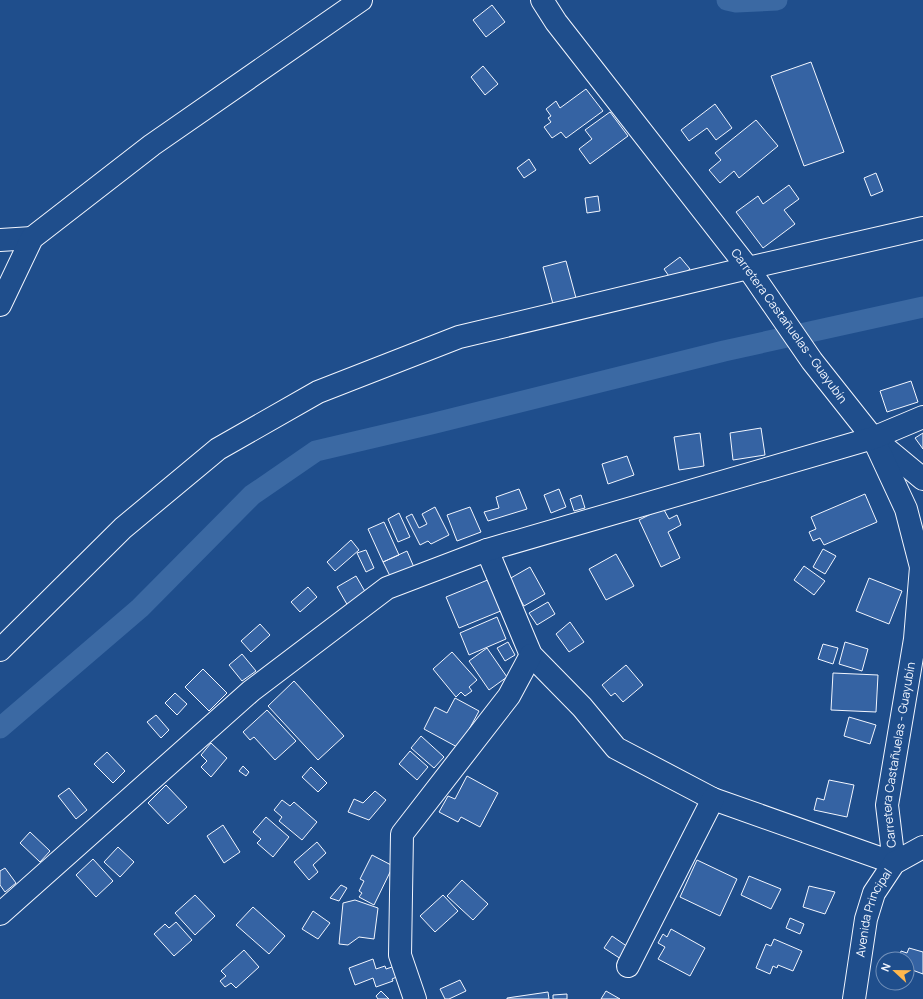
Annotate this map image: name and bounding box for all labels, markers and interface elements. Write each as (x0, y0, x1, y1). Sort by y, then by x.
street label: Carretera Castañuelas - Guayubín (727, 245, 851, 407)
street label: Carretera Castañuelas - Guayubín (878, 660, 919, 849)
street label: Avenida Principal (851, 865, 896, 958)
north arrow (875, 951, 915, 991)
text: N (877, 961, 894, 974)

